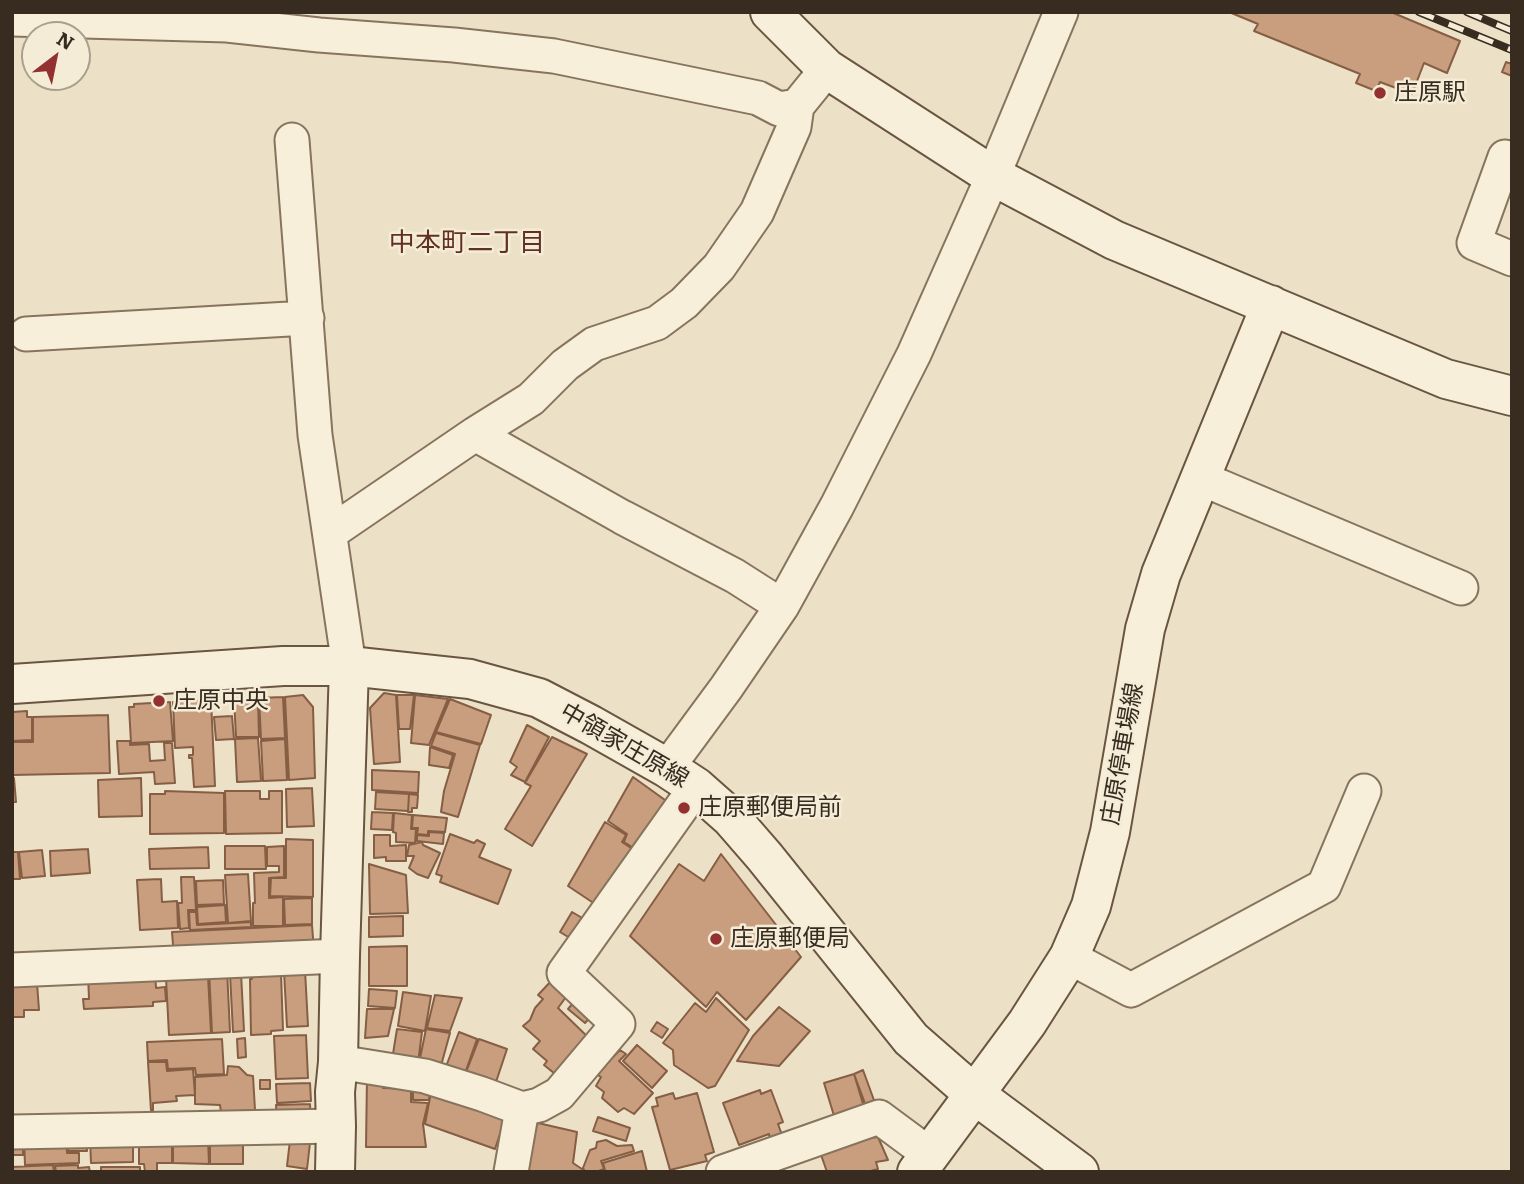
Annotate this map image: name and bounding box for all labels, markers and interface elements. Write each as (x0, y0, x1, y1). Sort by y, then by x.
north arrow (21, 21, 91, 91)
text: N (52, 24, 80, 56)
place label: 庄原駅 (1394, 79, 1466, 107)
marker: 庄原駅 (1372, 85, 1388, 101)
district label: 中本町二丁目 (389, 227, 545, 259)
street label: 庄原停車場線 (1096, 681, 1150, 827)
place label: 庄原中央 (173, 687, 269, 715)
marker: 庄原中央 (151, 693, 167, 709)
street label: 中領家庄原線 (554, 698, 694, 794)
place label: 庄原郵便局前 (698, 794, 842, 822)
marker: 庄原郵便局前 (676, 800, 692, 816)
place label: 庄原郵便局 (730, 925, 850, 953)
marker: 庄原郵便局 (708, 931, 724, 947)

